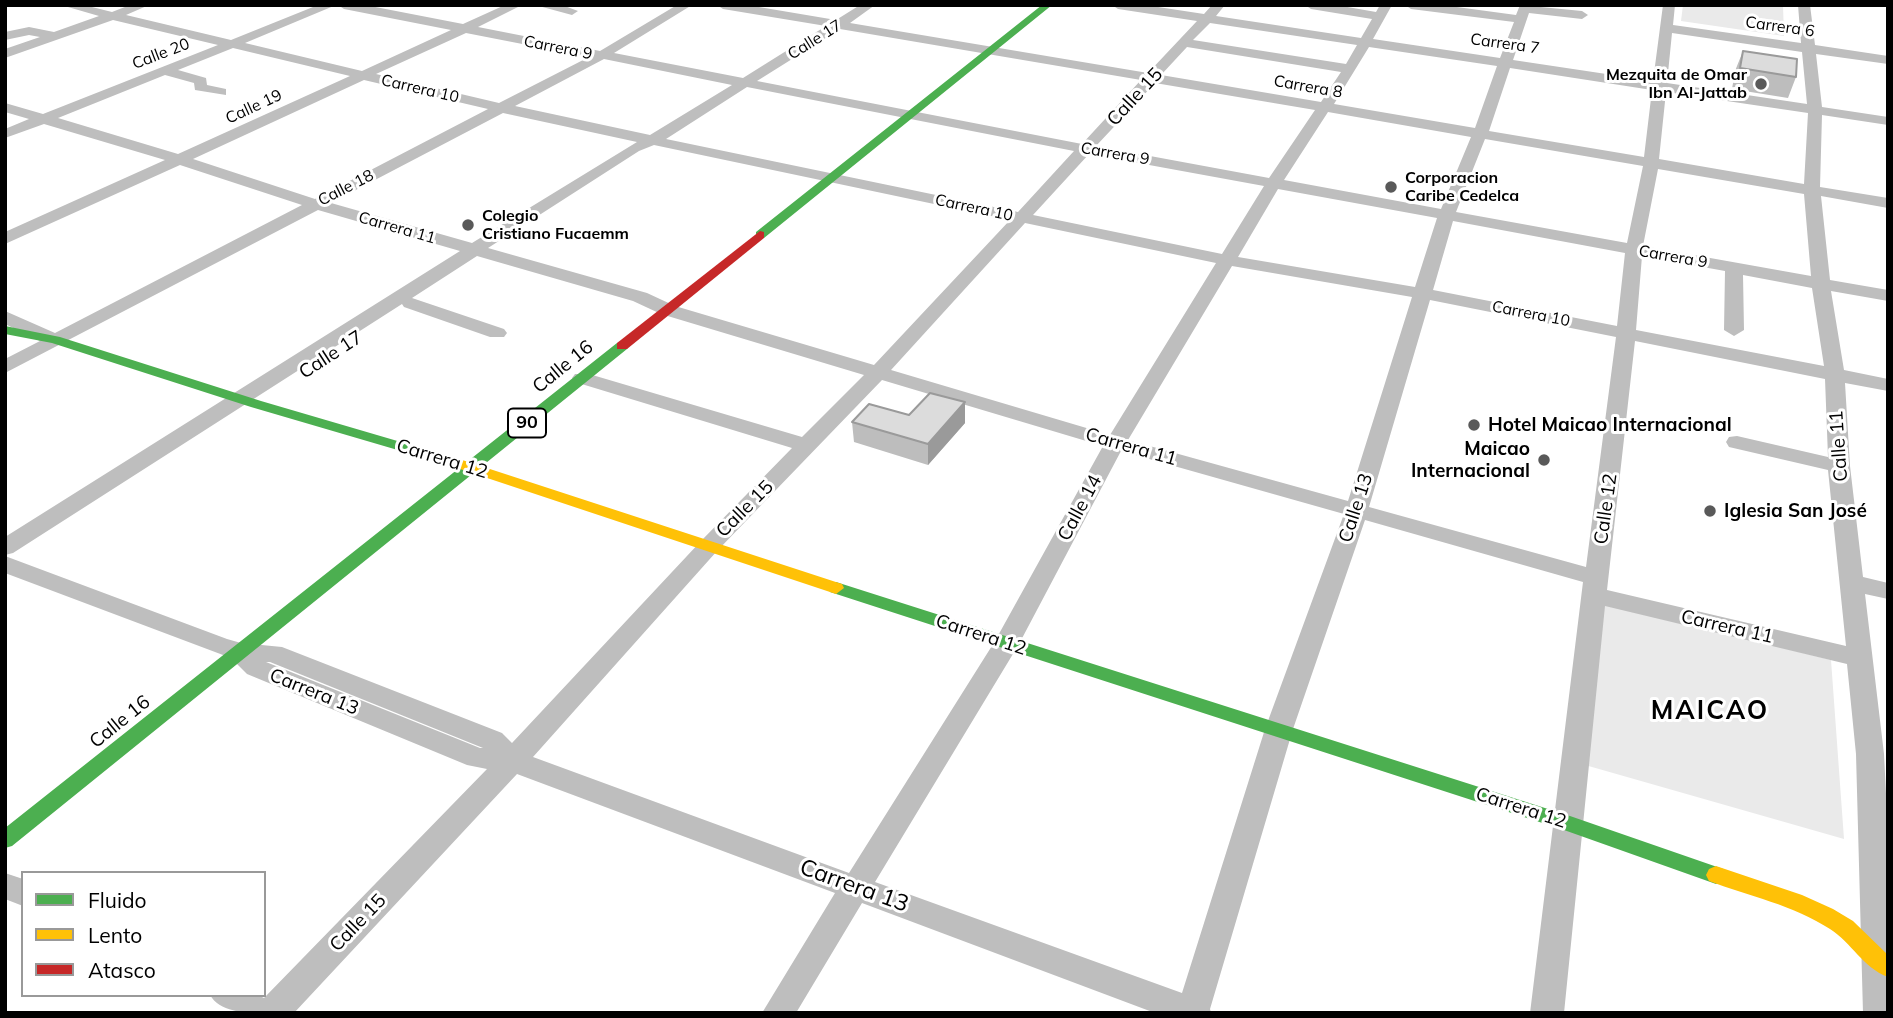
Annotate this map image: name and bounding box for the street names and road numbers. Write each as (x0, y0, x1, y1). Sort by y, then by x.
street label: Carrera 6 (1744, 13, 1816, 41)
street label: Calle 17 (784, 16, 846, 64)
street label: Carrera 7 (1469, 30, 1541, 58)
street label: Carrera 9 (522, 32, 594, 64)
street label: Calle 20 (130, 34, 192, 74)
street label: Calle 15 (1102, 63, 1168, 131)
street label: Carrera 10 (379, 71, 461, 107)
street label: Carrera 8 (1272, 72, 1344, 102)
street label: Calle 19 (223, 86, 285, 128)
street label: Carrera 9 (1079, 139, 1151, 169)
street label: Calle 18 (315, 166, 377, 210)
street label: Carrera 10 (933, 190, 1015, 226)
street label: Carrera 11 (356, 208, 438, 248)
street label: Carrera 9 (1637, 242, 1709, 272)
street label: Carrera 10 (1490, 297, 1572, 331)
street label: Calle 17 (295, 326, 367, 384)
street label: Calle 16 (528, 336, 598, 398)
road number: 90 (508, 408, 546, 438)
street label: Calle 11 (1825, 410, 1853, 482)
street label: Carrera 11 (1083, 423, 1179, 471)
street label: Carrera 12 (394, 434, 490, 484)
street label: Calle 14 (1053, 471, 1107, 545)
street label: Calle 13 (1334, 471, 1378, 545)
street label: Calle 12 (1590, 472, 1622, 546)
street label: Calle 15 (712, 476, 778, 542)
street label: Carrera 11 (1679, 605, 1775, 649)
street label: Carrera 12 (933, 610, 1029, 660)
street label: Carrera 13 (266, 664, 362, 720)
street label: Calle 16 (85, 691, 155, 753)
street label: Carrera 12 (1473, 783, 1569, 833)
street label: Carrera 13 (796, 854, 912, 918)
street label: Calle 15 (325, 889, 391, 957)

